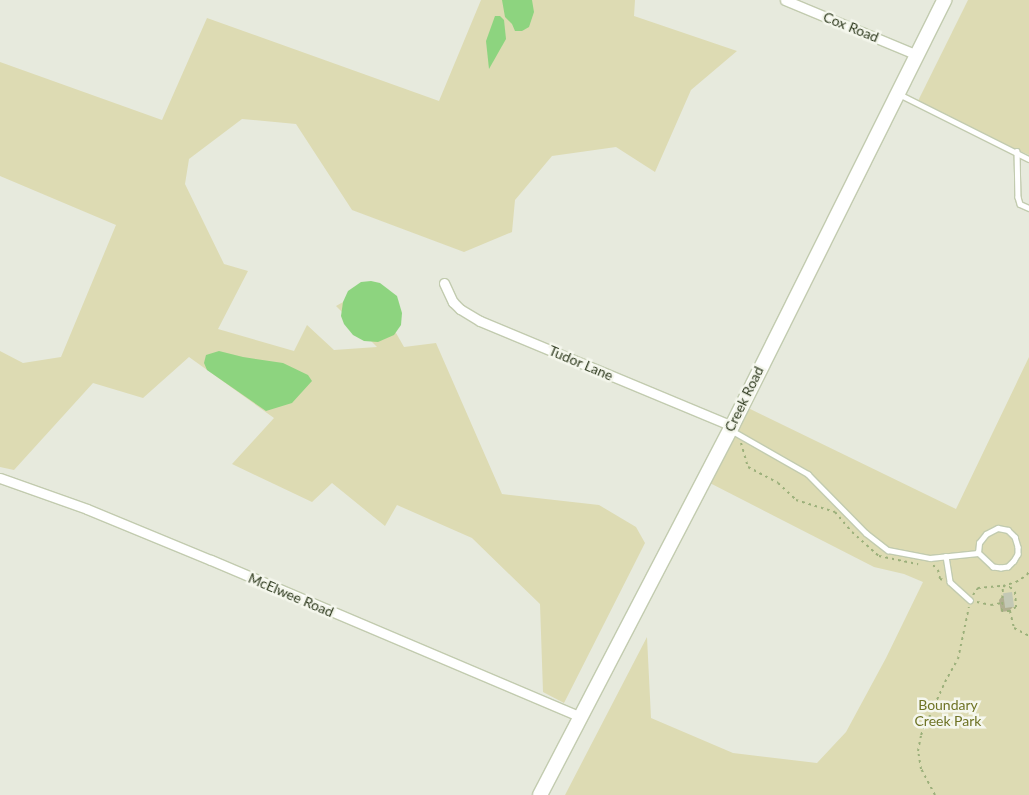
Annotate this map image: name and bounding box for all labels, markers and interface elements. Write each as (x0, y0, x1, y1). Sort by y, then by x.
street label: Cox Road (821, 8, 881, 46)
street label: Tudor Lane (546, 342, 616, 384)
street label: Creek Road (721, 364, 767, 434)
street label: McElwee Road (246, 569, 336, 621)
park label: Boundary Creek Park (915, 697, 981, 730)

